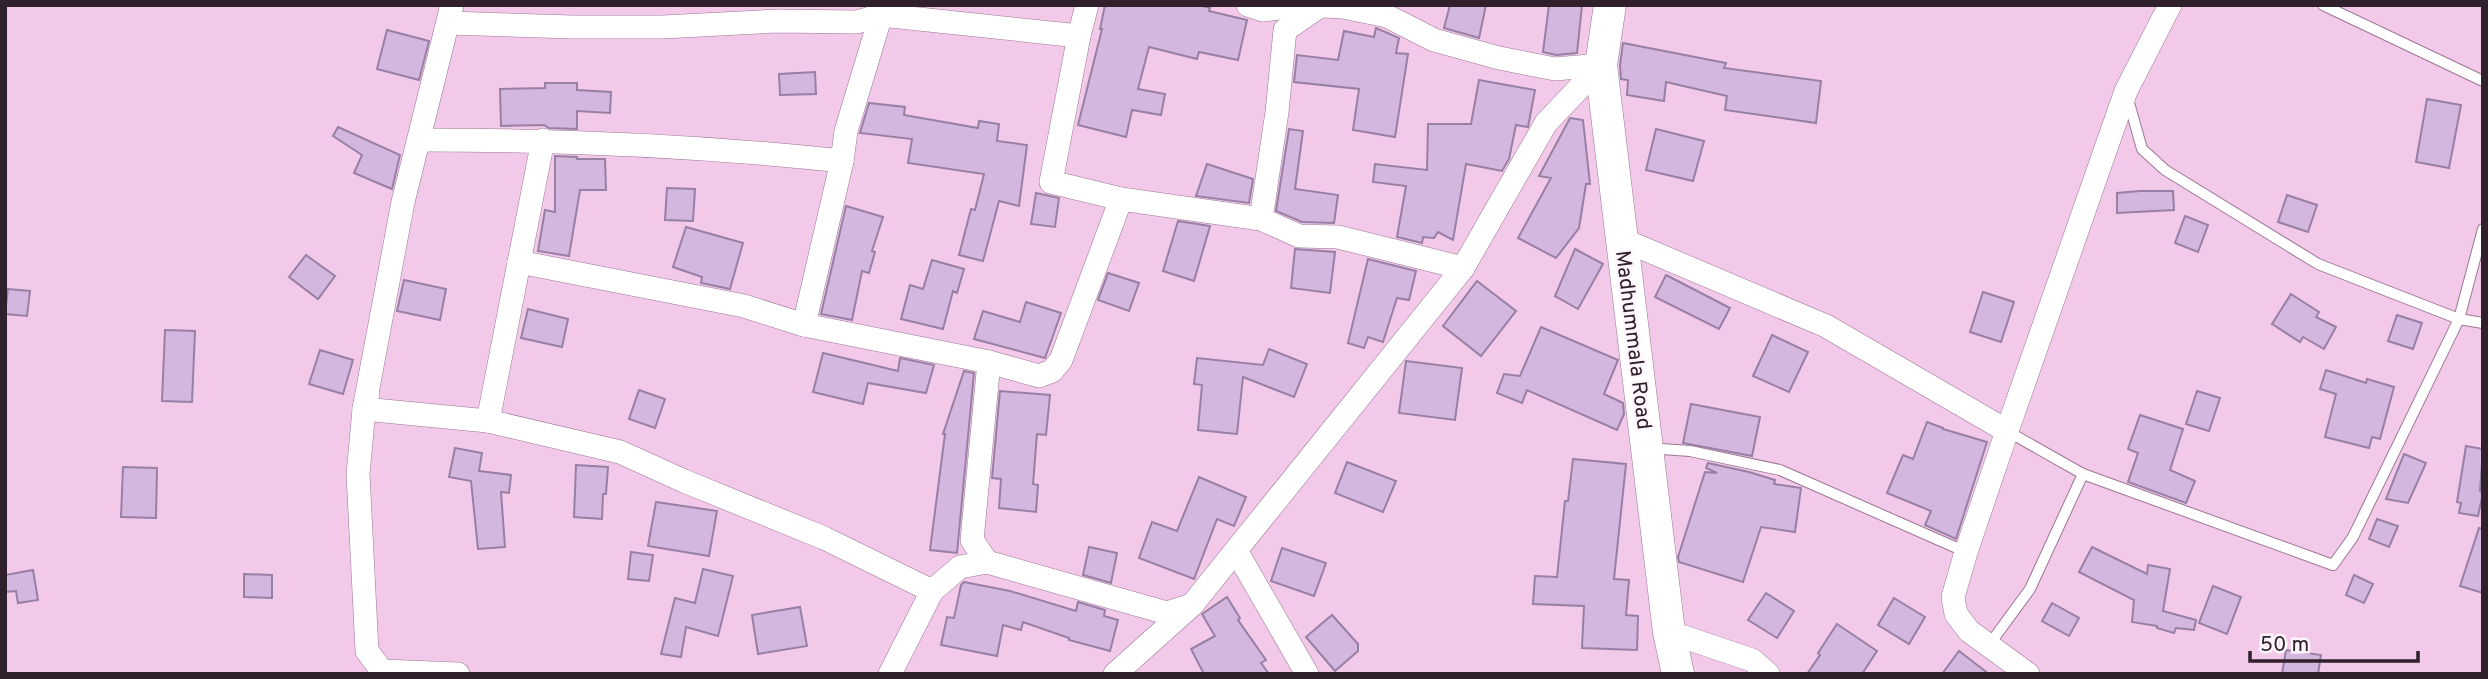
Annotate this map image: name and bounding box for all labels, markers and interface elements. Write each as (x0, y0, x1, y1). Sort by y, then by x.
street label: Madhummala Road (1608, 249, 1657, 431)
scale bar (2250, 620, 2418, 664)
text: 50 m (2260, 632, 2309, 659)

